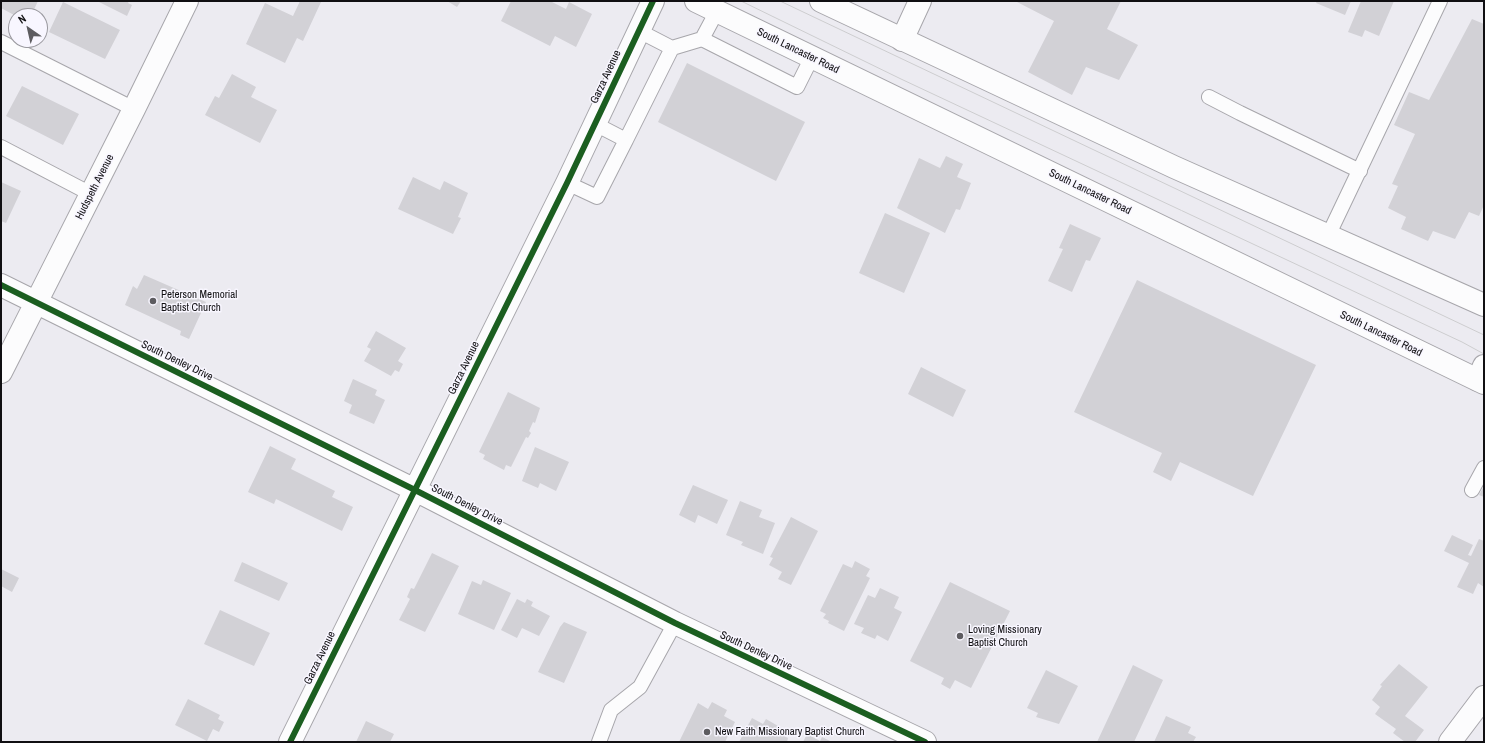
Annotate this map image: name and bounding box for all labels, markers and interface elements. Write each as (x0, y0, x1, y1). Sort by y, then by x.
north arrow (8, 8, 48, 48)
text: N (15, 11, 28, 27)
street label: South Lancaster Road (755, 25, 841, 77)
street label: Garza Avenue (588, 48, 624, 106)
street label: Hudspeth Avenue (73, 152, 117, 222)
street label: South Lancaster Road (1047, 166, 1133, 218)
place label: Peterson Memorial Baptist Church (161, 288, 237, 314)
marker: Peterson Memorial Baptist Church (148, 296, 158, 306)
street label: South Lancaster Road (1338, 308, 1424, 360)
street label: South Denley Drive (139, 338, 215, 384)
street label: Garza Avenue (445, 339, 483, 397)
street label: South Denley Drive (429, 481, 505, 529)
place label: Loving Missionary Baptist Church (968, 623, 1042, 649)
street label: South Denley Drive (718, 628, 794, 674)
street label: Garza Avenue (301, 629, 339, 687)
marker: Loving Missionary Baptist Church (955, 631, 965, 641)
place label: New Faith Missionary Baptist Church (715, 725, 864, 739)
marker: New Faith Missionary Baptist Church (702, 727, 712, 737)

